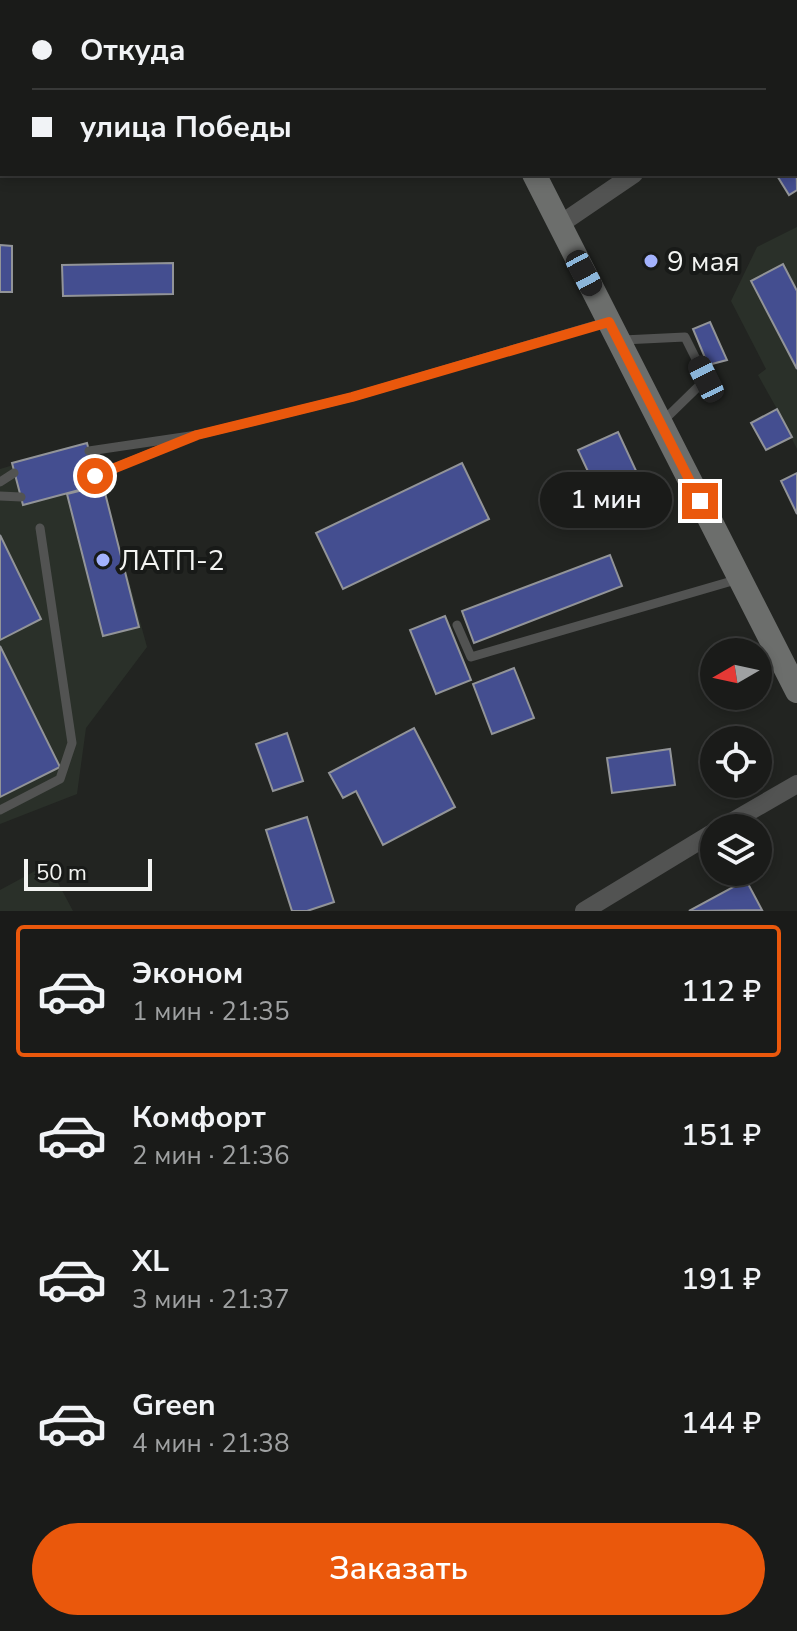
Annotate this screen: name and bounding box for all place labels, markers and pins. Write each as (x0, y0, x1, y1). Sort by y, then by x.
place label: 9 мая (667, 243, 740, 281)
marker: 9 мая (642, 252, 660, 270)
place label: ЛАТП-2 (119, 542, 225, 580)
marker: ЛАТП-2 (94, 551, 112, 569)

